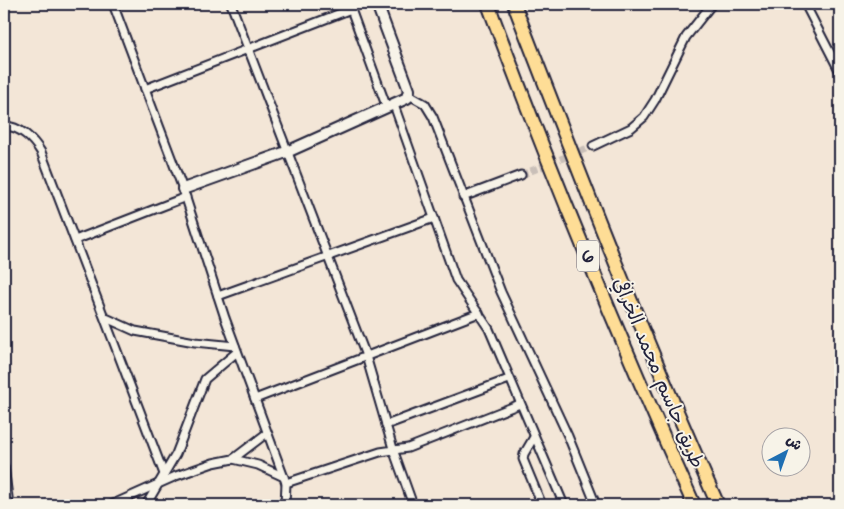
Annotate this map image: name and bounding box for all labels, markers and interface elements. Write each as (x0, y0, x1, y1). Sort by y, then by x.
road number: 6 (577, 240, 599, 272)
street label: طريق جاسم محمد الخرافي (606, 273, 710, 473)
north arrow (762, 426, 812, 476)
text: ش (781, 430, 806, 456)

